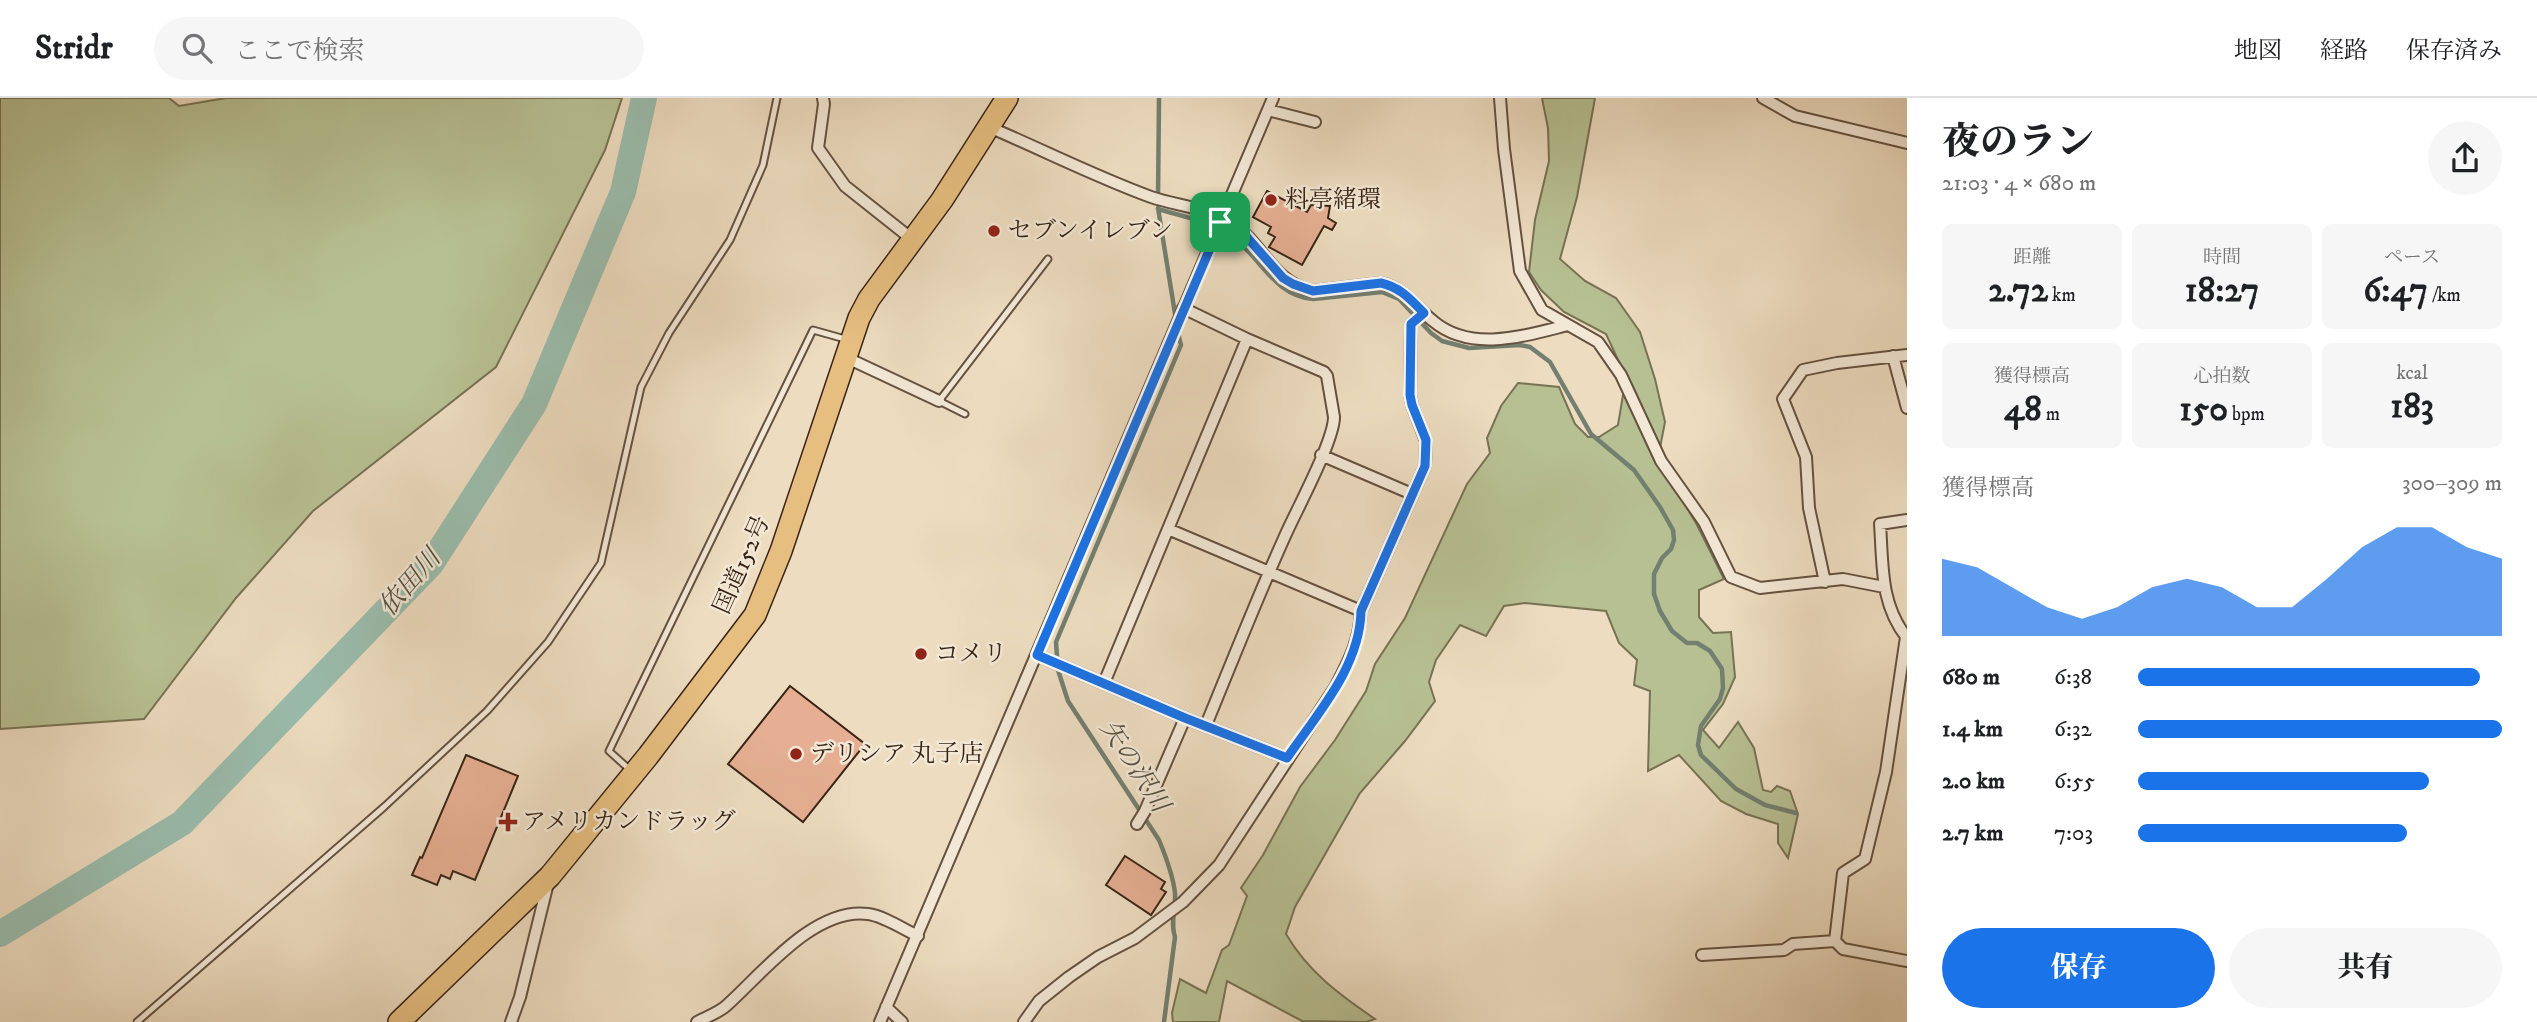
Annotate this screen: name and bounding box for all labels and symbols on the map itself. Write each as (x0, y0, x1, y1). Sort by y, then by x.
place label: 料亭緒環 (1285, 185, 1381, 215)
pin (1190, 192, 1250, 252)
marker: 料亭緒環 (1263, 192, 1279, 208)
place label: セブンイレブン (1008, 216, 1173, 246)
marker: セブンイレブン (986, 223, 1002, 239)
street label: 国道152号 (707, 511, 777, 619)
water label: 依田川 (372, 540, 450, 623)
place label: コメリ (935, 639, 1007, 669)
marker: コメリ (913, 646, 929, 662)
water label: 矢の沢川 (1092, 713, 1178, 821)
place label: デリシア 丸子店 (810, 739, 983, 769)
marker: デリシア 丸子店 (788, 746, 804, 762)
place label: アメリカンドラッグ (522, 807, 736, 837)
marker: アメリカンドラッグ (500, 814, 516, 830)

